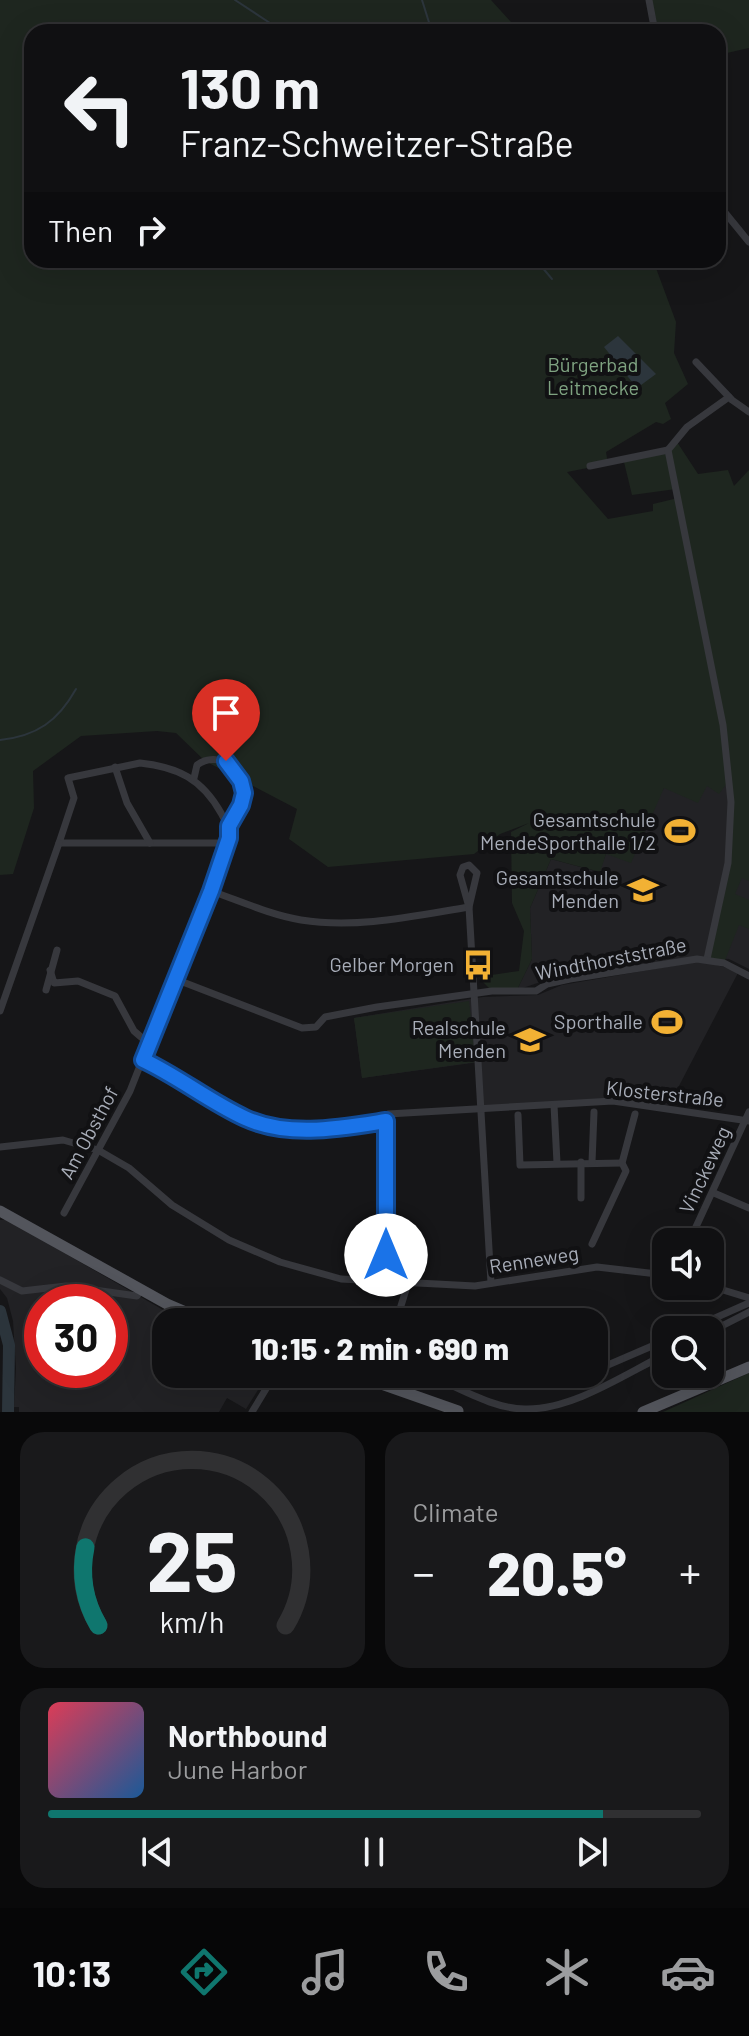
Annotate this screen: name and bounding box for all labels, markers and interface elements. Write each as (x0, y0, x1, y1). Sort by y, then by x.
text: 130 m (180, 53, 320, 120)
icon: left (48, 56, 152, 160)
text: Franz-Schweitzer-Straße (180, 121, 574, 164)
icon: right (129, 208, 173, 252)
text: Then (48, 212, 113, 248)
park label: Bürgerbad Leitmecke (547, 352, 639, 399)
pin (192, 679, 260, 761)
icon: arrive (204, 691, 248, 735)
place label: Gesamtschule MendeSporthalle 1/2 (480, 807, 656, 854)
sports icon: Gesamtschule MendeSporthalle 1/2 (663, 814, 697, 848)
place label: Gesamtschule Menden (496, 865, 619, 912)
school or university icon: Gesamtschule Menden (626, 873, 660, 907)
street label: Windthorststraße (533, 932, 688, 984)
bus stop icon: Gelber Morgen (461, 948, 495, 982)
place label: Gelber Morgen (329, 952, 454, 976)
sports icon: Sporthalle (650, 1005, 684, 1039)
place label: Sporthalle (554, 1009, 643, 1033)
place label: Realschule Menden (412, 1015, 506, 1062)
school or university icon: Realschule Menden (513, 1023, 547, 1057)
street label: Klosterstraße (605, 1075, 725, 1111)
street label: Am Obsthof (54, 1082, 123, 1183)
street label: Vinckeweg (673, 1122, 735, 1217)
position arrow (344, 1213, 428, 1297)
map controls (652, 1228, 724, 1388)
button: sound (652, 1228, 724, 1300)
street label: Renneweg (487, 1240, 580, 1278)
speed limit sign: 30 (24, 1284, 128, 1388)
button: search (652, 1316, 724, 1388)
text: 10:15 · 2 min · 690 m (251, 1330, 509, 1366)
text: Climate (413, 1496, 499, 1527)
text: 25 (147, 1509, 238, 1609)
text: 20.5° (487, 1536, 627, 1608)
text: − (413, 1545, 435, 1598)
text: + (679, 1545, 701, 1598)
text: km/h (160, 1604, 225, 1639)
text: Northbound (168, 1717, 327, 1753)
text: June Harbor (168, 1753, 307, 1784)
icon: previous (135, 1830, 179, 1874)
icon: pause (352, 1830, 396, 1874)
icon: next (570, 1830, 614, 1874)
icon: directions (176, 1944, 232, 2000)
icon: music (297, 1944, 353, 2000)
icon: phone (418, 1944, 474, 2000)
icon: climate (539, 1944, 595, 2000)
icon: car (660, 1944, 716, 2000)
text: 10:13 (33, 1951, 111, 1994)

